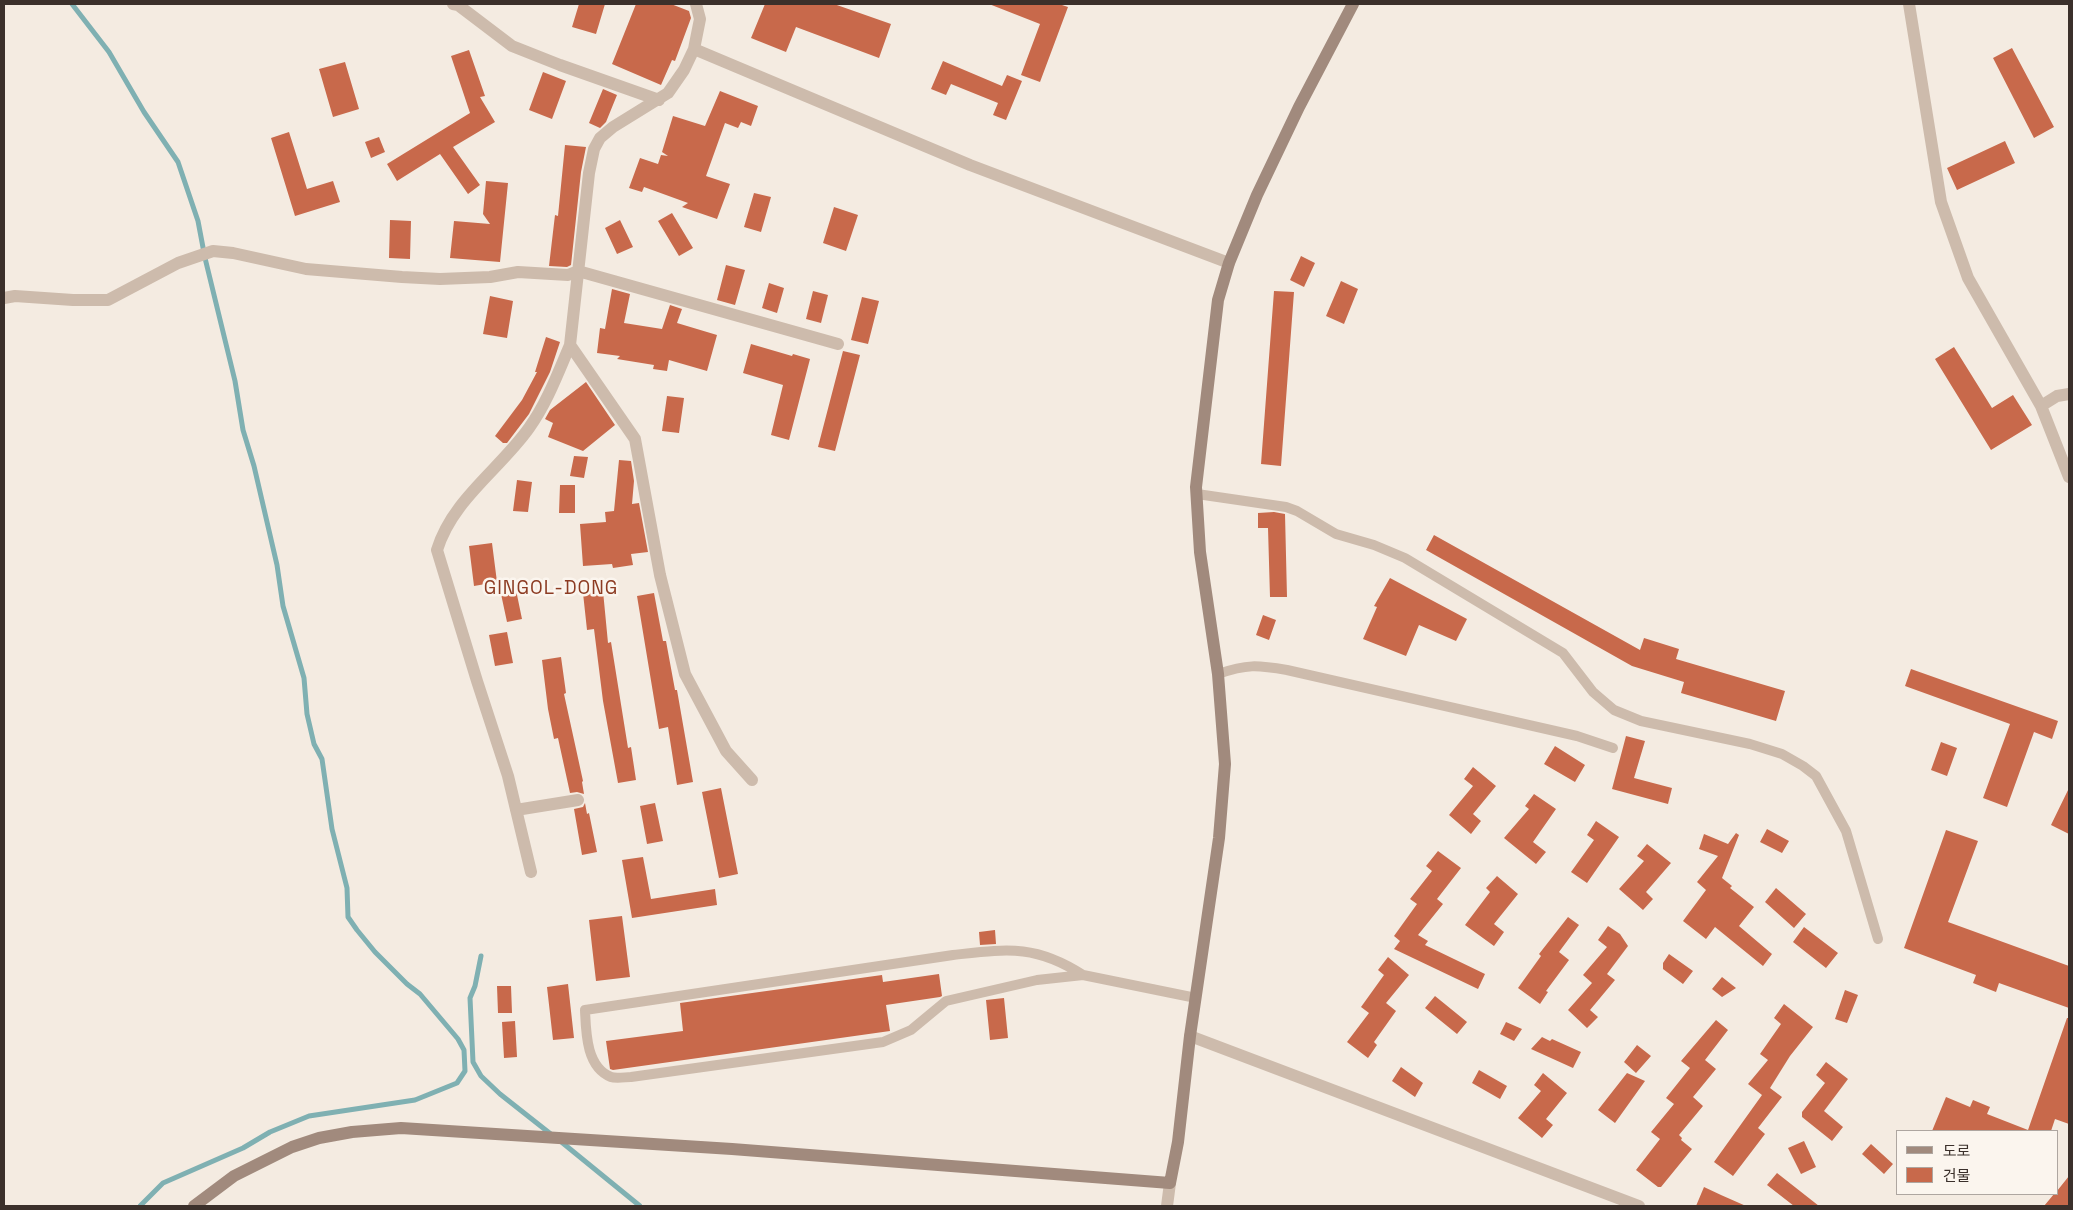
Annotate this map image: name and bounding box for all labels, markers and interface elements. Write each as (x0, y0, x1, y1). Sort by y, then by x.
district label: GINGOL-DONG (482, 578, 620, 600)
legend (1896, 1130, 2058, 1195)
text: 도로 (1943, 1141, 1971, 1160)
text: 건물 (1943, 1166, 1971, 1185)

